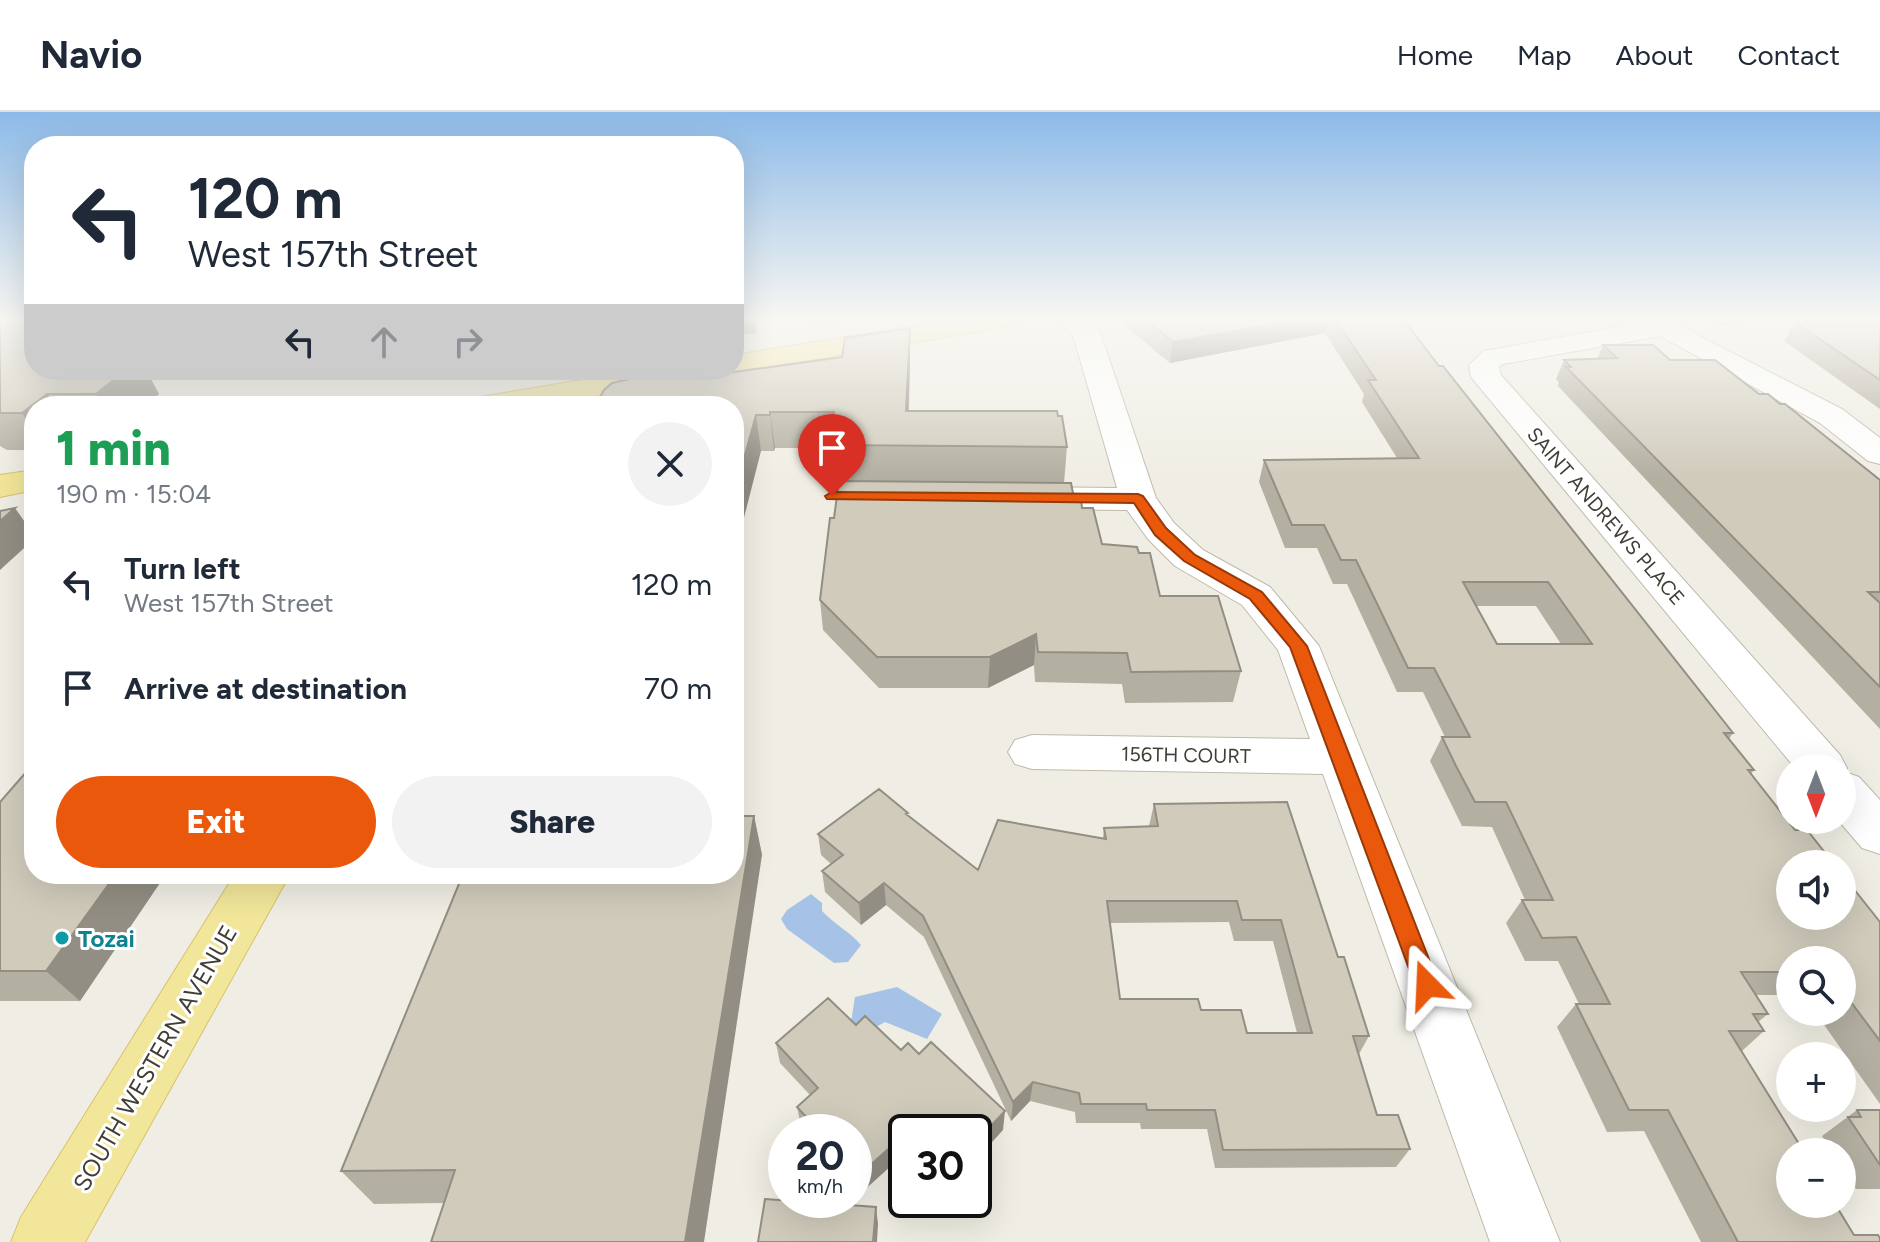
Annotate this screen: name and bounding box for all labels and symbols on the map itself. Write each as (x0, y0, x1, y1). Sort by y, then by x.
pin (798, 414, 866, 496)
street label: SAINT ANDREWS PLACE (1522, 422, 1690, 610)
street label: 156TH COURT (1121, 742, 1251, 768)
north arrow (1776, 754, 1856, 834)
street label: SOUTH WESTERN AVENUE (67, 920, 243, 1196)
place label: Tozai (78, 924, 135, 953)
marker: Tozai (53, 929, 71, 947)
position arrow (1385, 943, 1469, 1027)
speed limit sign: 30 (888, 1114, 992, 1218)

